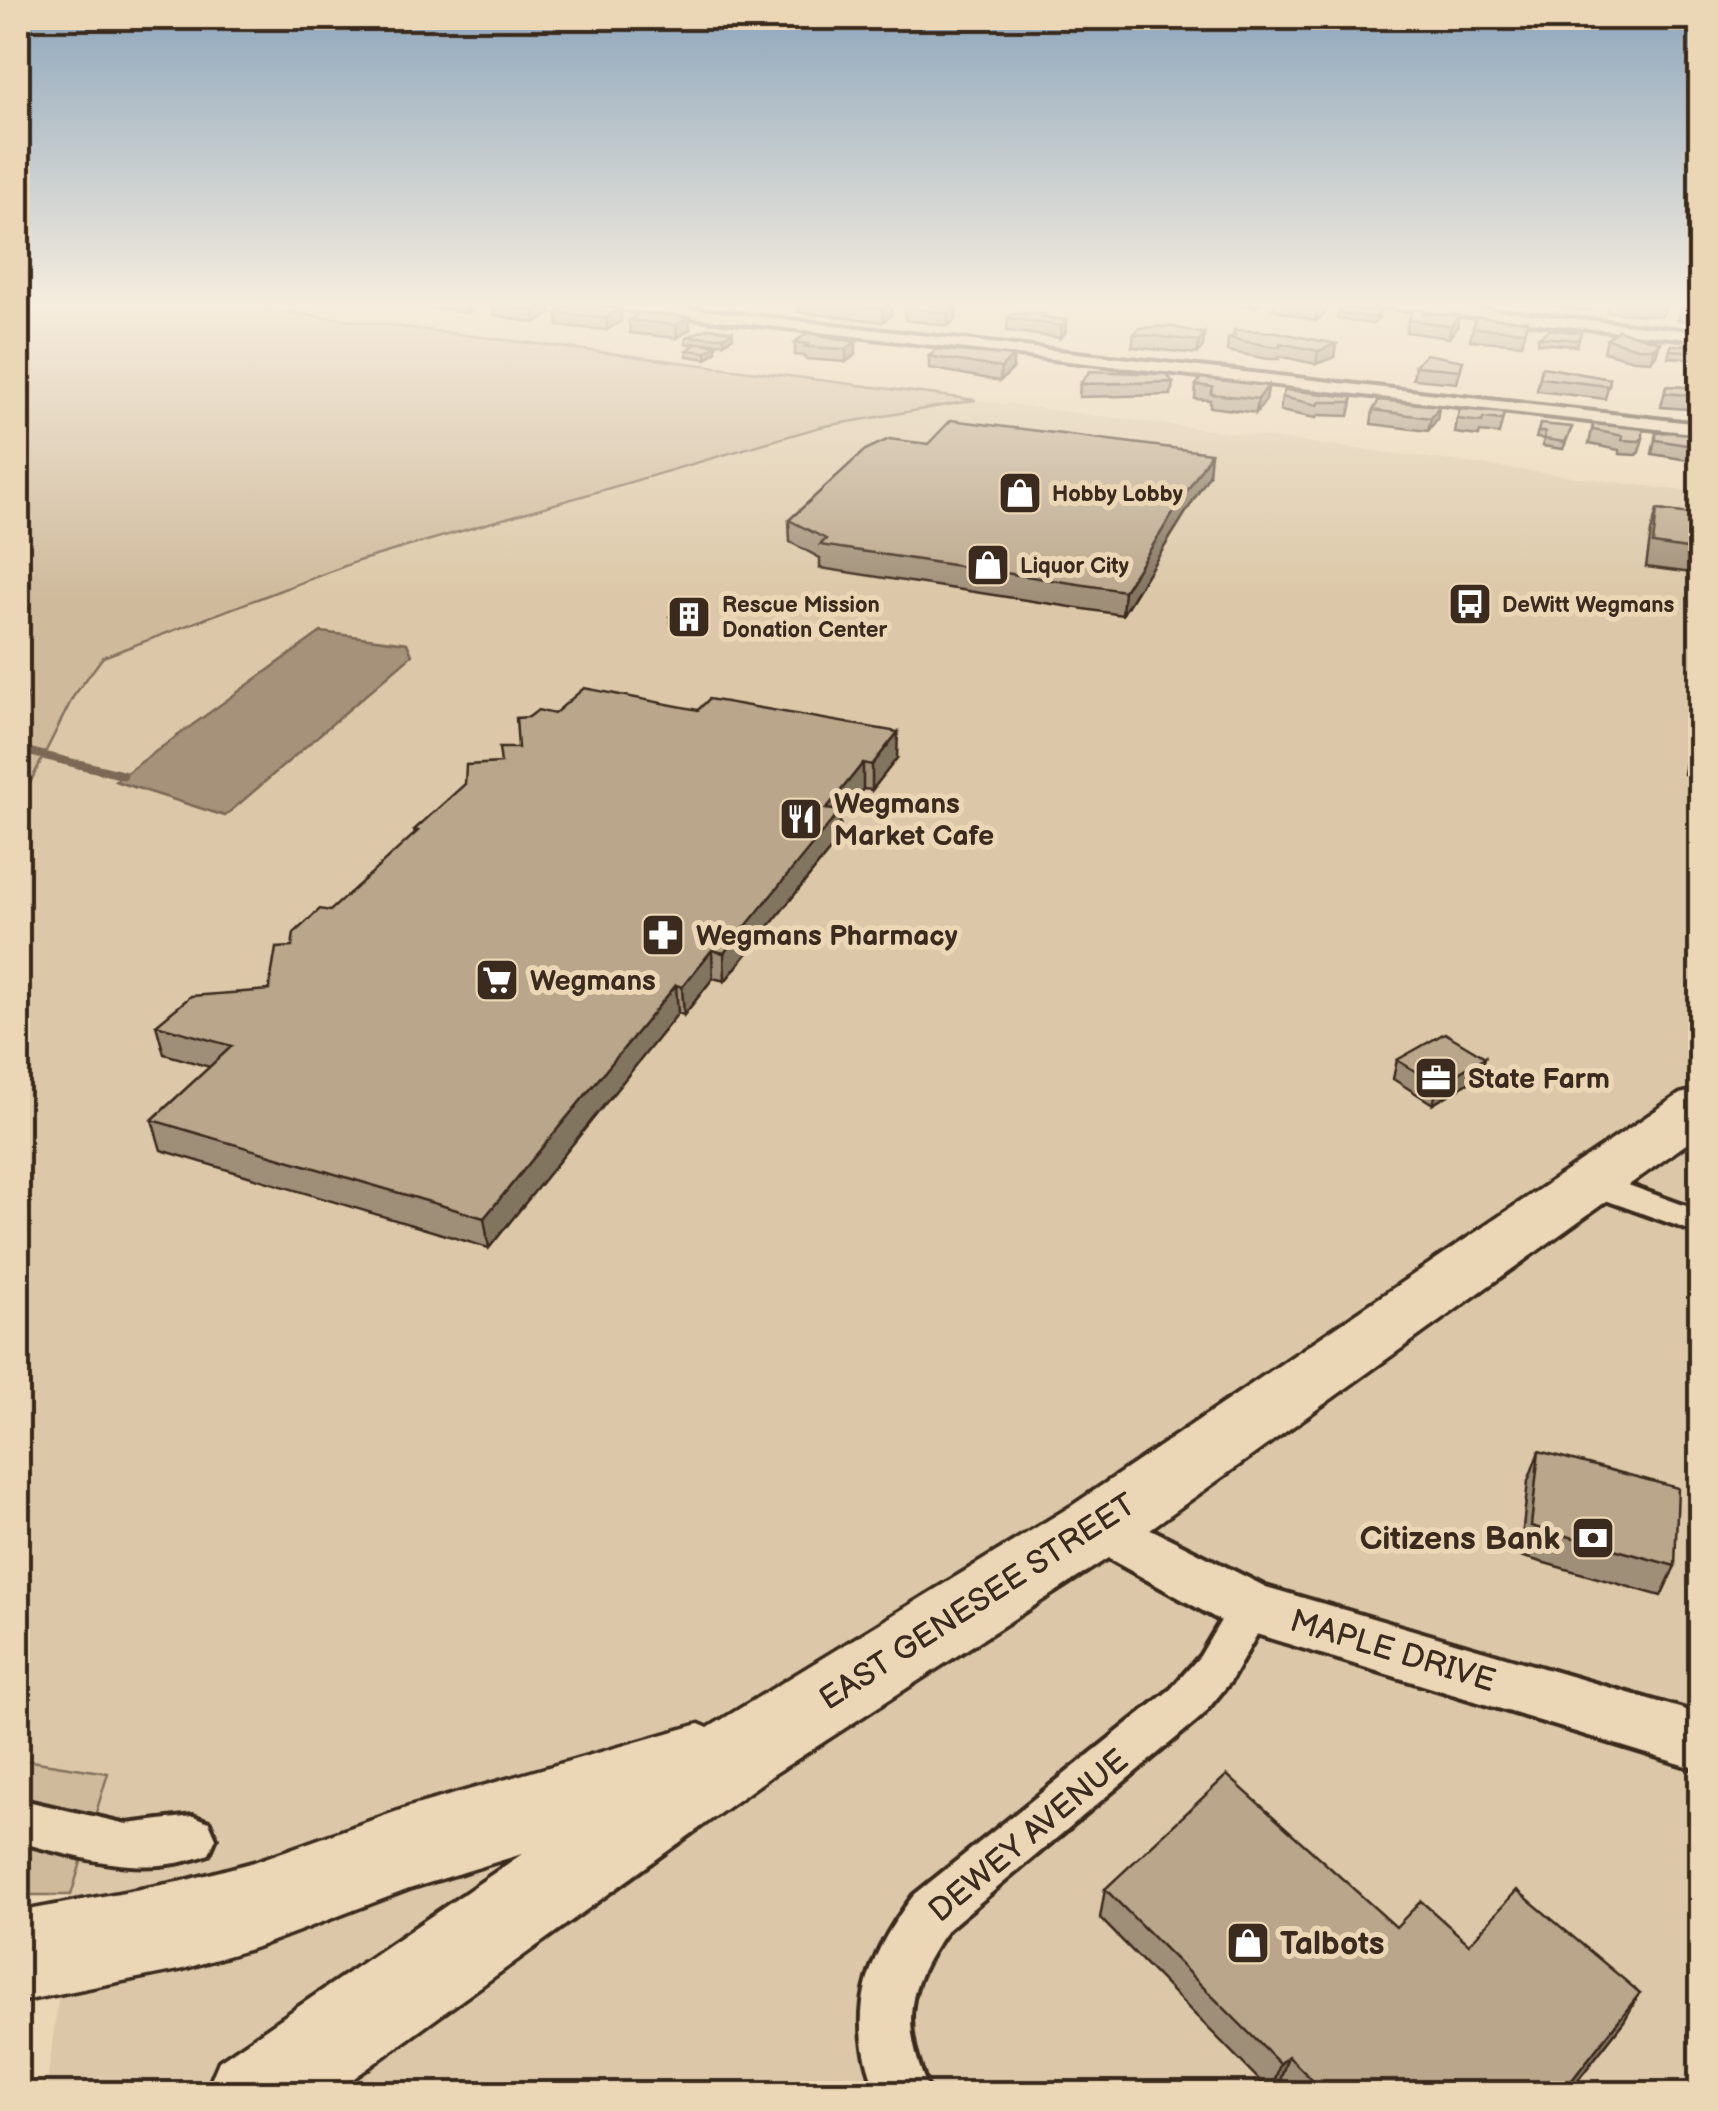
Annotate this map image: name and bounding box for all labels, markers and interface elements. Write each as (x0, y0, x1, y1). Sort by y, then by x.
shop icon: Hobby Lobby (997, 470, 1043, 516)
place label: Hobby Lobby (1052, 481, 1183, 508)
shop icon: Liquor City (965, 542, 1011, 588)
place label: Liquor City (1020, 553, 1129, 580)
bus stop icon: DeWitt Wegmans (1447, 581, 1493, 627)
place label: Rescue Mission Donation Center (722, 592, 887, 644)
place label: DeWitt Wegmans (1502, 592, 1675, 619)
building icon: Rescue Mission Donation Center (666, 594, 712, 640)
place label: Wegmans Market Cafe (834, 788, 994, 853)
restaurant icon: Wegmans Market Cafe (778, 796, 824, 842)
pharmacy icon: Wegmans Pharmacy (640, 912, 686, 958)
place label: Wegmans Pharmacy (696, 920, 958, 953)
supermarket icon: Wegmans (474, 957, 520, 1003)
place label: Wegmans (530, 965, 656, 998)
office icon: State Farm (1413, 1055, 1459, 1101)
place label: State Farm (1468, 1063, 1610, 1096)
street label: EAST GENESEE STREET (812, 1485, 1143, 1719)
bank icon: Citizens Bank (1570, 1515, 1616, 1561)
place label: Citizens Bank (1360, 1520, 1560, 1559)
street label: MAPLE DRIVE (1285, 1602, 1500, 1701)
street label: DEWEY AVENUE (921, 1741, 1137, 1931)
shop icon: Talbots (1225, 1920, 1271, 1966)
place label: Talbots (1280, 1925, 1385, 1964)

